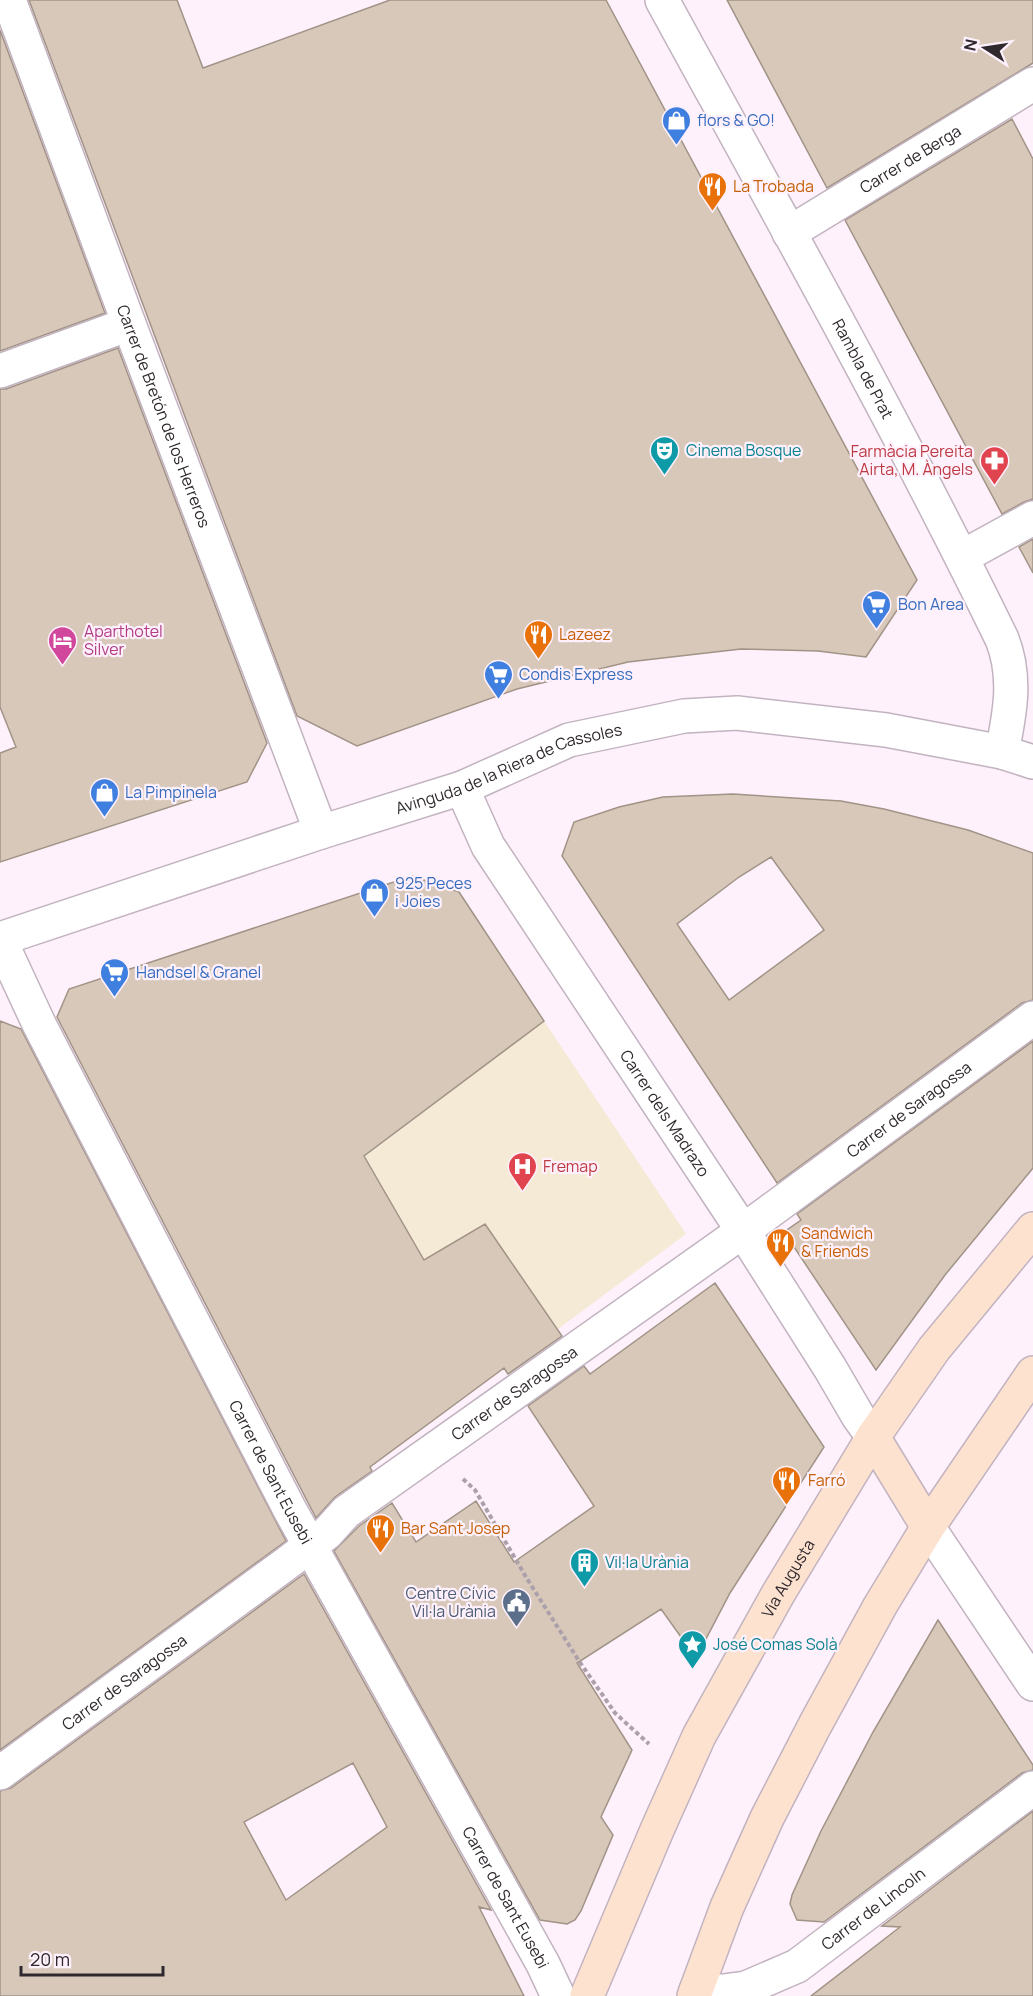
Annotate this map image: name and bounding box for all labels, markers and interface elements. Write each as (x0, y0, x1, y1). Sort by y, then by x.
north arrow (955, 18, 1015, 78)
text: N (958, 37, 982, 53)
shop icon: flors & GO! (660, 104, 692, 146)
place label: flors & GO! (697, 109, 775, 131)
street label: Carrer de Berga (855, 120, 965, 198)
restaurant icon: La Trobada (696, 170, 728, 212)
place label: La Trobada (733, 175, 814, 197)
street label: Carrer de Bretón de los Herreros (112, 302, 216, 531)
street label: Rambla de Prat (827, 315, 899, 423)
theatre icon: Cinema Bosque (649, 434, 681, 476)
place label: Cinema Bosque (686, 439, 801, 461)
place label: Farmàcia Pereita Airta, M. Àngels (851, 440, 973, 480)
pharmacy icon: Farmàcia Pereita Airta, M. Àngels (978, 444, 1010, 486)
supermarket icon: Bon Area (861, 588, 893, 630)
place label: Bon Area (898, 593, 964, 615)
restaurant icon: Lazeez (522, 618, 554, 660)
place label: Aparthotel Silver (84, 620, 163, 660)
place label: Lazeez (559, 623, 611, 645)
hotel icon: Aparthotel Silver (47, 624, 79, 666)
supermarket icon: Condis Express (482, 658, 514, 700)
place label: Condis Express (519, 663, 633, 685)
street label: Avinguda de la Riera de Cassoles (393, 718, 624, 819)
shop icon: La Pimpinela (88, 776, 120, 818)
place label: La Pimpinela (125, 781, 217, 803)
place label: 925 Peces i Joies (395, 872, 472, 912)
shop icon: 925 Peces i Joies (358, 876, 390, 918)
supermarket icon: Handsel & Granel (99, 956, 131, 998)
place label: Handsel & Granel (136, 961, 261, 983)
street label: Carrer dels Madrazo (615, 1045, 715, 1181)
street label: Carrer de Saragossa (842, 1056, 976, 1162)
hospital icon: Fremap (506, 1150, 538, 1192)
place label: Fremap (543, 1155, 598, 1177)
place label: Sandwich & Friends (801, 1222, 873, 1262)
restaurant icon: Sandwich & Friends (764, 1226, 796, 1268)
street label: Carrer de Saragossa (447, 1341, 582, 1445)
street label: Carrer de Sant Eusebi (224, 1396, 318, 1548)
restaurant icon: Farró (771, 1464, 803, 1506)
place label: Farró (808, 1469, 845, 1491)
restaurant icon: Bar Sant Josep (364, 1512, 396, 1554)
place label: Bar Sant Josep (401, 1517, 510, 1539)
street label: Via Augusta (756, 1535, 820, 1622)
building icon: Vil·la Urània (568, 1546, 600, 1588)
place label: Vil·la Urània (605, 1551, 689, 1573)
place label: Centre Cívic Vil·la Urània (405, 1582, 496, 1622)
public building icon: Centre Cívic Vil·la Urània (501, 1586, 533, 1628)
place icon: José Comas Solà (676, 1628, 708, 1670)
street label: Carrer de Saragossa (57, 1629, 191, 1735)
place label: José Comas Solà (713, 1633, 838, 1655)
street label: Carrer de Sant Eusebi (457, 1822, 554, 1972)
street label: Carrer de Lincoln (817, 1862, 930, 1955)
scale bar (21, 1939, 164, 1977)
text: 20 m (30, 1947, 70, 1971)

